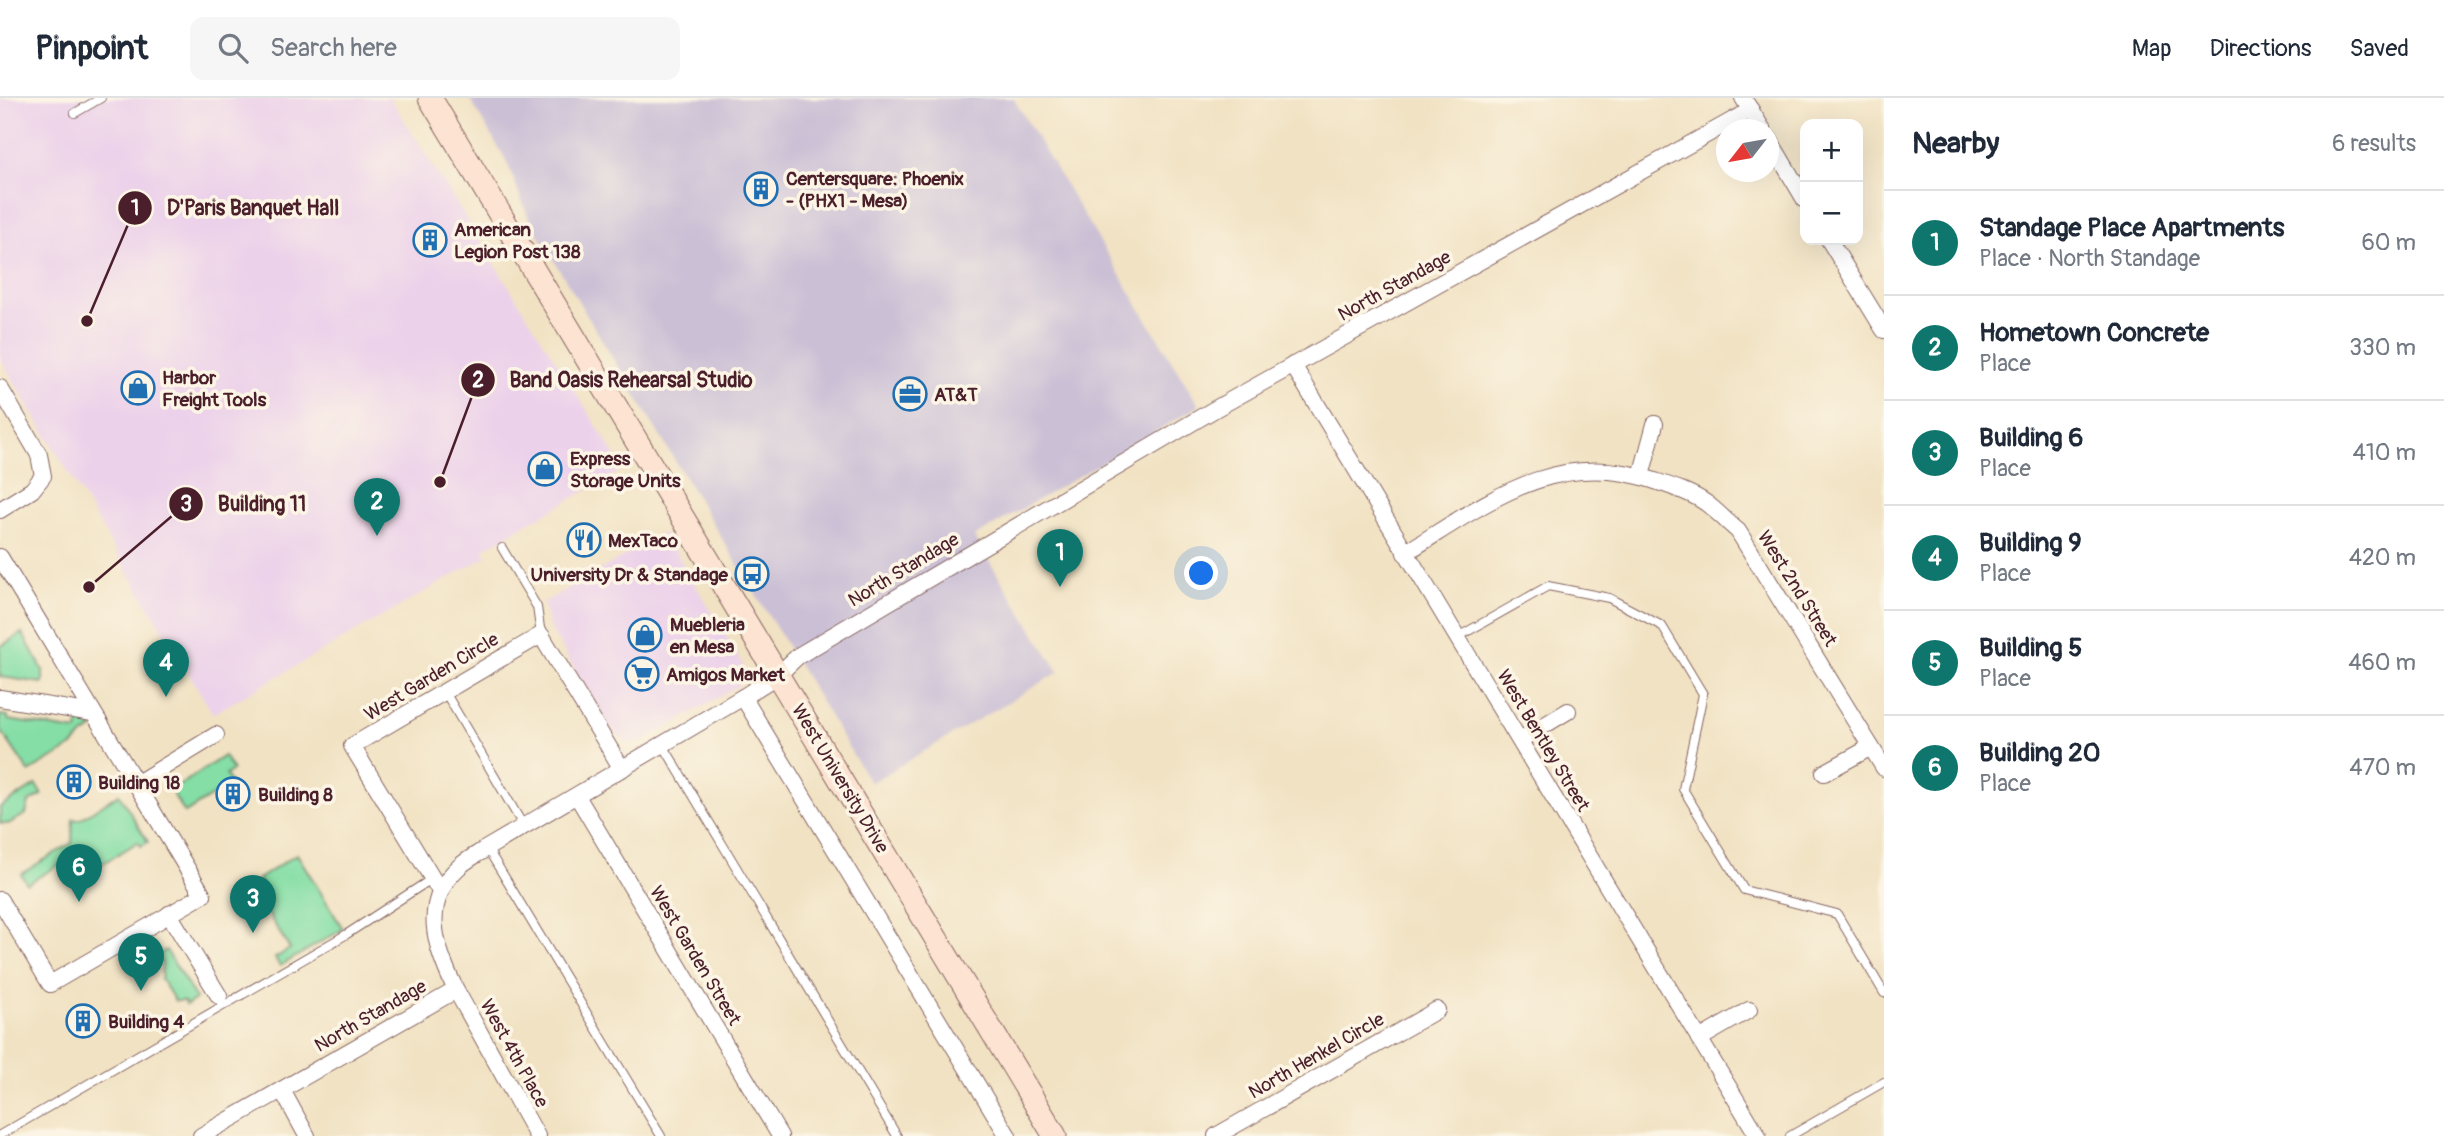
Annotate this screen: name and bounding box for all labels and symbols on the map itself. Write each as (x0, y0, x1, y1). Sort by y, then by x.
north arrow (1716, 119, 1779, 182)
place label: Centersquare: Phoenix - (PHX1 - Mesa) (786, 167, 964, 213)
building icon: Centersquare: Phoenix - (PHX1 - Mesa) (742, 170, 780, 208)
callout: D'Paris Banquet Hall (118, 187, 353, 229)
text: 1 (131, 195, 139, 222)
text: D'Paris Banquet Hall (167, 195, 339, 222)
place label: American Legion Post 138 (454, 218, 581, 264)
building icon: American Legion Post 138 (411, 221, 449, 259)
street label: North Standage (1334, 245, 1456, 327)
callout: Band Oasis Rehearsal Studio (460, 359, 767, 401)
place label: Harbor Freight Tools (162, 366, 267, 412)
text: 2 (472, 367, 484, 394)
text: Band Oasis Rehearsal Studio (509, 367, 753, 394)
shop icon: Harbor Freight Tools (119, 369, 157, 407)
office icon: AT&T (891, 375, 929, 413)
place label: AT&T (934, 383, 978, 407)
place label: Express Storage Units (570, 447, 681, 493)
shop icon: Express Storage Units (526, 450, 564, 488)
pin: 2 (354, 478, 400, 536)
callout: Building 11 (169, 483, 320, 525)
text: 3 (180, 491, 192, 518)
text: Building 11 (218, 491, 306, 518)
restaurant icon: MexTaco (565, 521, 603, 559)
street label: West 2nd Street (1752, 526, 1843, 651)
street label: North Standage (844, 527, 964, 612)
place label: MexTaco (608, 529, 679, 553)
pin: 1 (1037, 529, 1083, 587)
bus stop icon: University Dr & Standage (733, 555, 771, 593)
your location (1184, 556, 1218, 590)
place label: University Dr & Standage (531, 563, 729, 587)
place label: Muebleria en Mesa (669, 613, 745, 659)
shop icon: Muebleria en Mesa (626, 616, 664, 654)
street label: West Garden Circle (360, 627, 504, 726)
pin: 4 (143, 639, 189, 697)
supermarket icon: Amigos Market (623, 655, 661, 693)
place label: Amigos Market (666, 663, 786, 687)
street label: West Bentley Street (1491, 665, 1595, 816)
street label: West University Drive (786, 699, 895, 858)
building icon: Building 18 (55, 763, 93, 801)
place label: Building 18 (98, 771, 181, 795)
building icon: Building 8 (214, 775, 252, 813)
place label: Building 8 (258, 783, 333, 807)
pin: 6 (56, 844, 102, 902)
pin: 3 (230, 875, 276, 933)
street label: West Garden Street (644, 881, 746, 1030)
pin: 5 (118, 933, 164, 991)
street label: North Standage (310, 974, 431, 1058)
street label: West 4th Place (474, 995, 554, 1113)
building icon: Building 4 (64, 1002, 102, 1040)
street label: North Henkel Circle (1244, 1007, 1389, 1104)
place label: Building 4 (108, 1010, 184, 1034)

